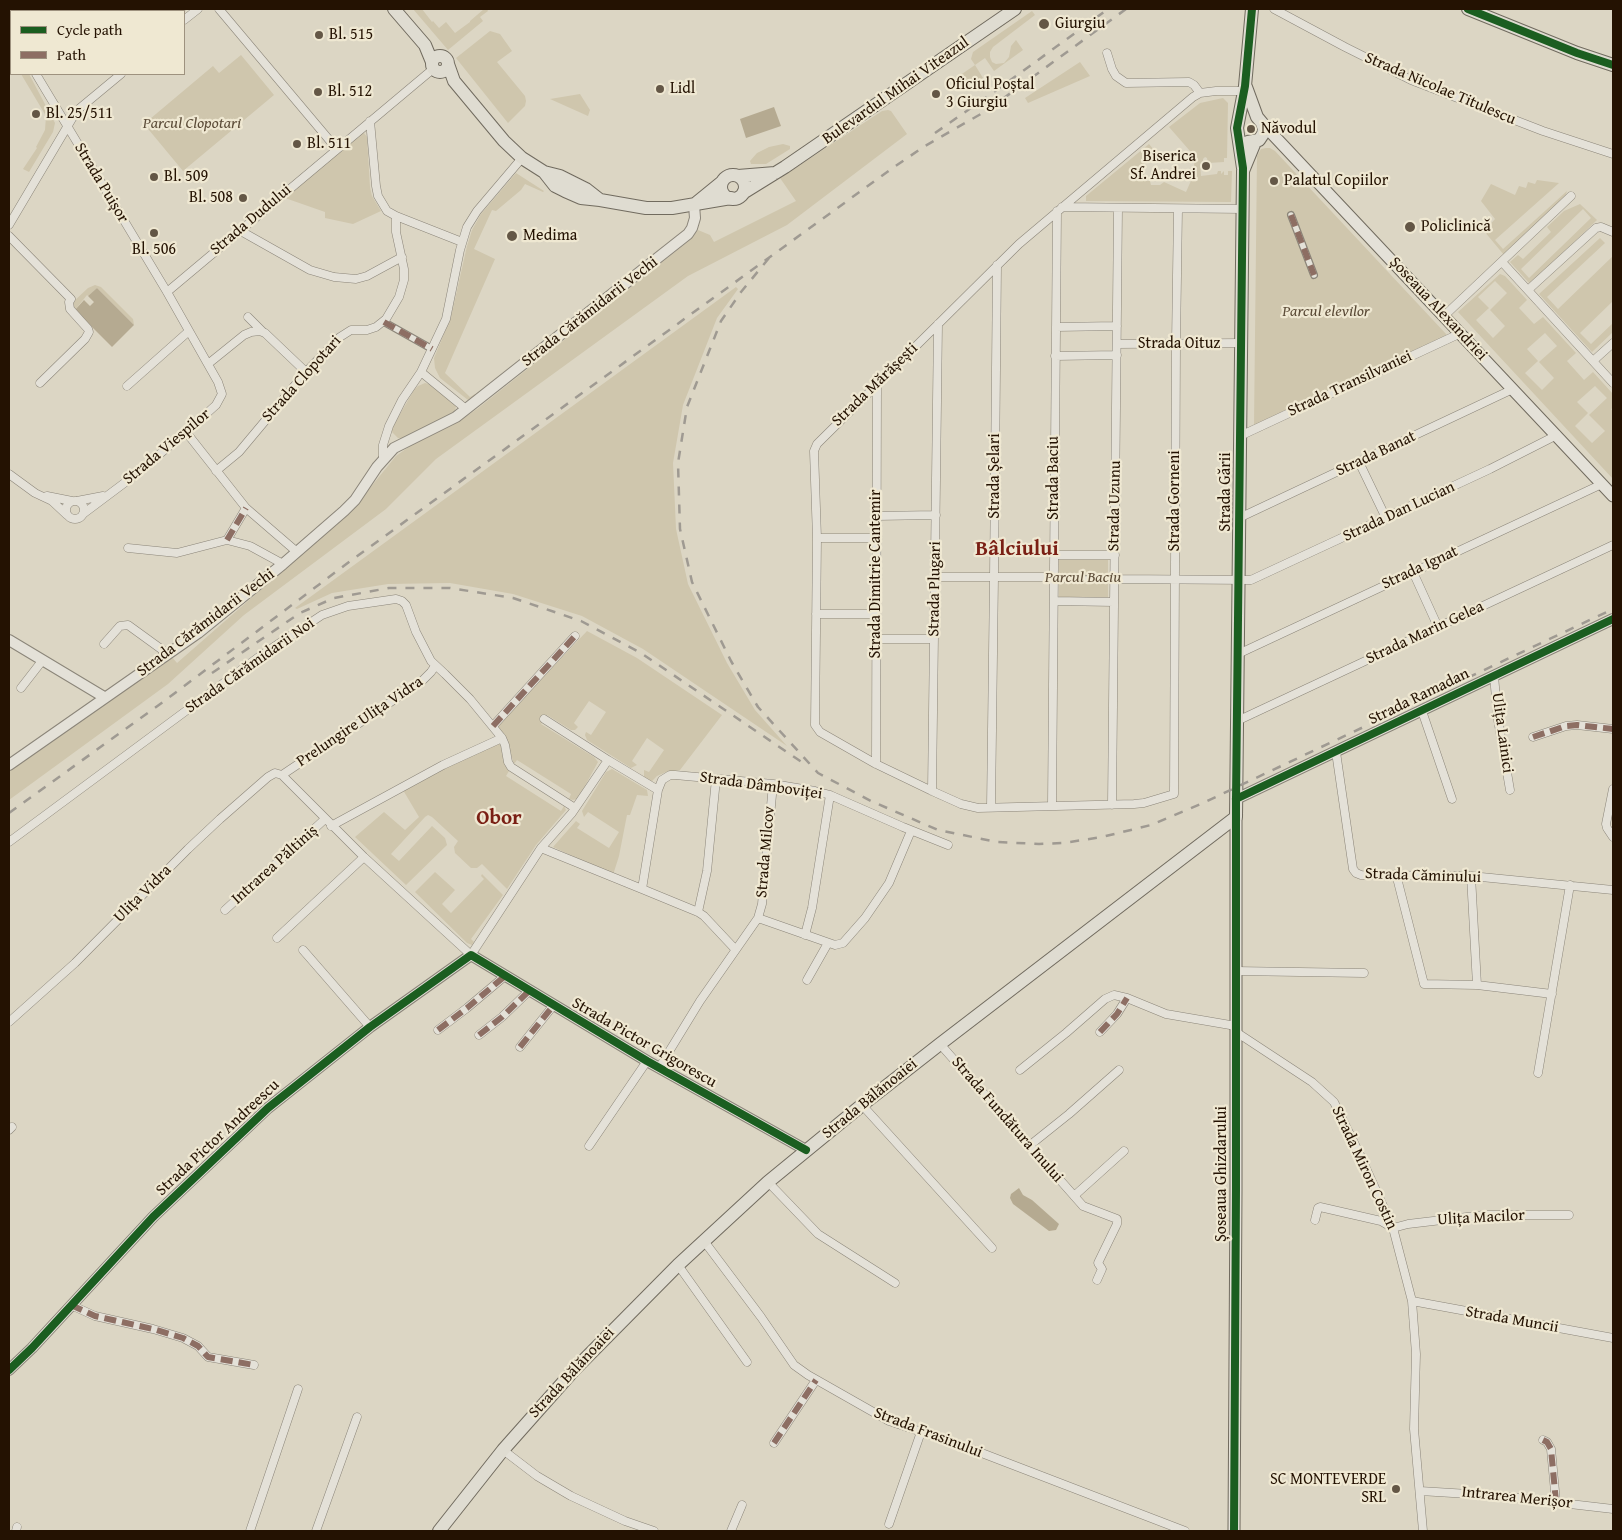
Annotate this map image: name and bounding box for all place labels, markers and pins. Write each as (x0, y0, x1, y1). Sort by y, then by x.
place label: Giurgiu (1055, 14, 1105, 34)
marker: Giurgiu (1037, 17, 1051, 31)
place label: Bl. 515 (329, 25, 373, 45)
marker: Bl. 515 (313, 29, 325, 41)
place label: Oficiul Poștal 3 Giurgiu (946, 75, 1034, 113)
place label: Lidl (670, 79, 695, 99)
place label: Bl. 512 (328, 82, 372, 102)
marker: Lidl (654, 83, 666, 95)
marker: Bl. 512 (312, 86, 324, 98)
marker: Oficiul Poștal 3 Giurgiu (930, 88, 942, 100)
place label: Bl. 25/511 (46, 104, 113, 124)
marker: Bl. 25/511 (30, 108, 42, 120)
place label: Năvodul (1261, 119, 1317, 139)
marker: Năvodul (1245, 123, 1257, 135)
place label: Bl. 511 (307, 134, 351, 154)
marker: Bl. 511 (291, 138, 303, 150)
place label: Biserica Sf. Andrei (1130, 147, 1196, 185)
marker: Biserica Sf. Andrei (1200, 160, 1212, 172)
place label: Bl. 509 (164, 167, 208, 187)
marker: Bl. 509 (148, 171, 160, 183)
place label: Palatul Copiilor (1284, 171, 1388, 191)
marker: Palatul Copiilor (1268, 175, 1280, 187)
place label: Bl. 508 (189, 188, 233, 208)
marker: Bl. 508 (237, 192, 249, 204)
place label: Policlinică (1421, 217, 1491, 237)
marker: Policlinică (1403, 220, 1417, 234)
place label: Medima (523, 226, 577, 246)
marker: Bl. 506 (148, 227, 160, 239)
marker: Medima (505, 229, 519, 243)
place label: Bl. 506 (132, 240, 176, 260)
place label: SC MONTEVERDE SRL (1270, 1470, 1386, 1508)
marker: SC MONTEVERDE SRL (1390, 1483, 1402, 1495)

